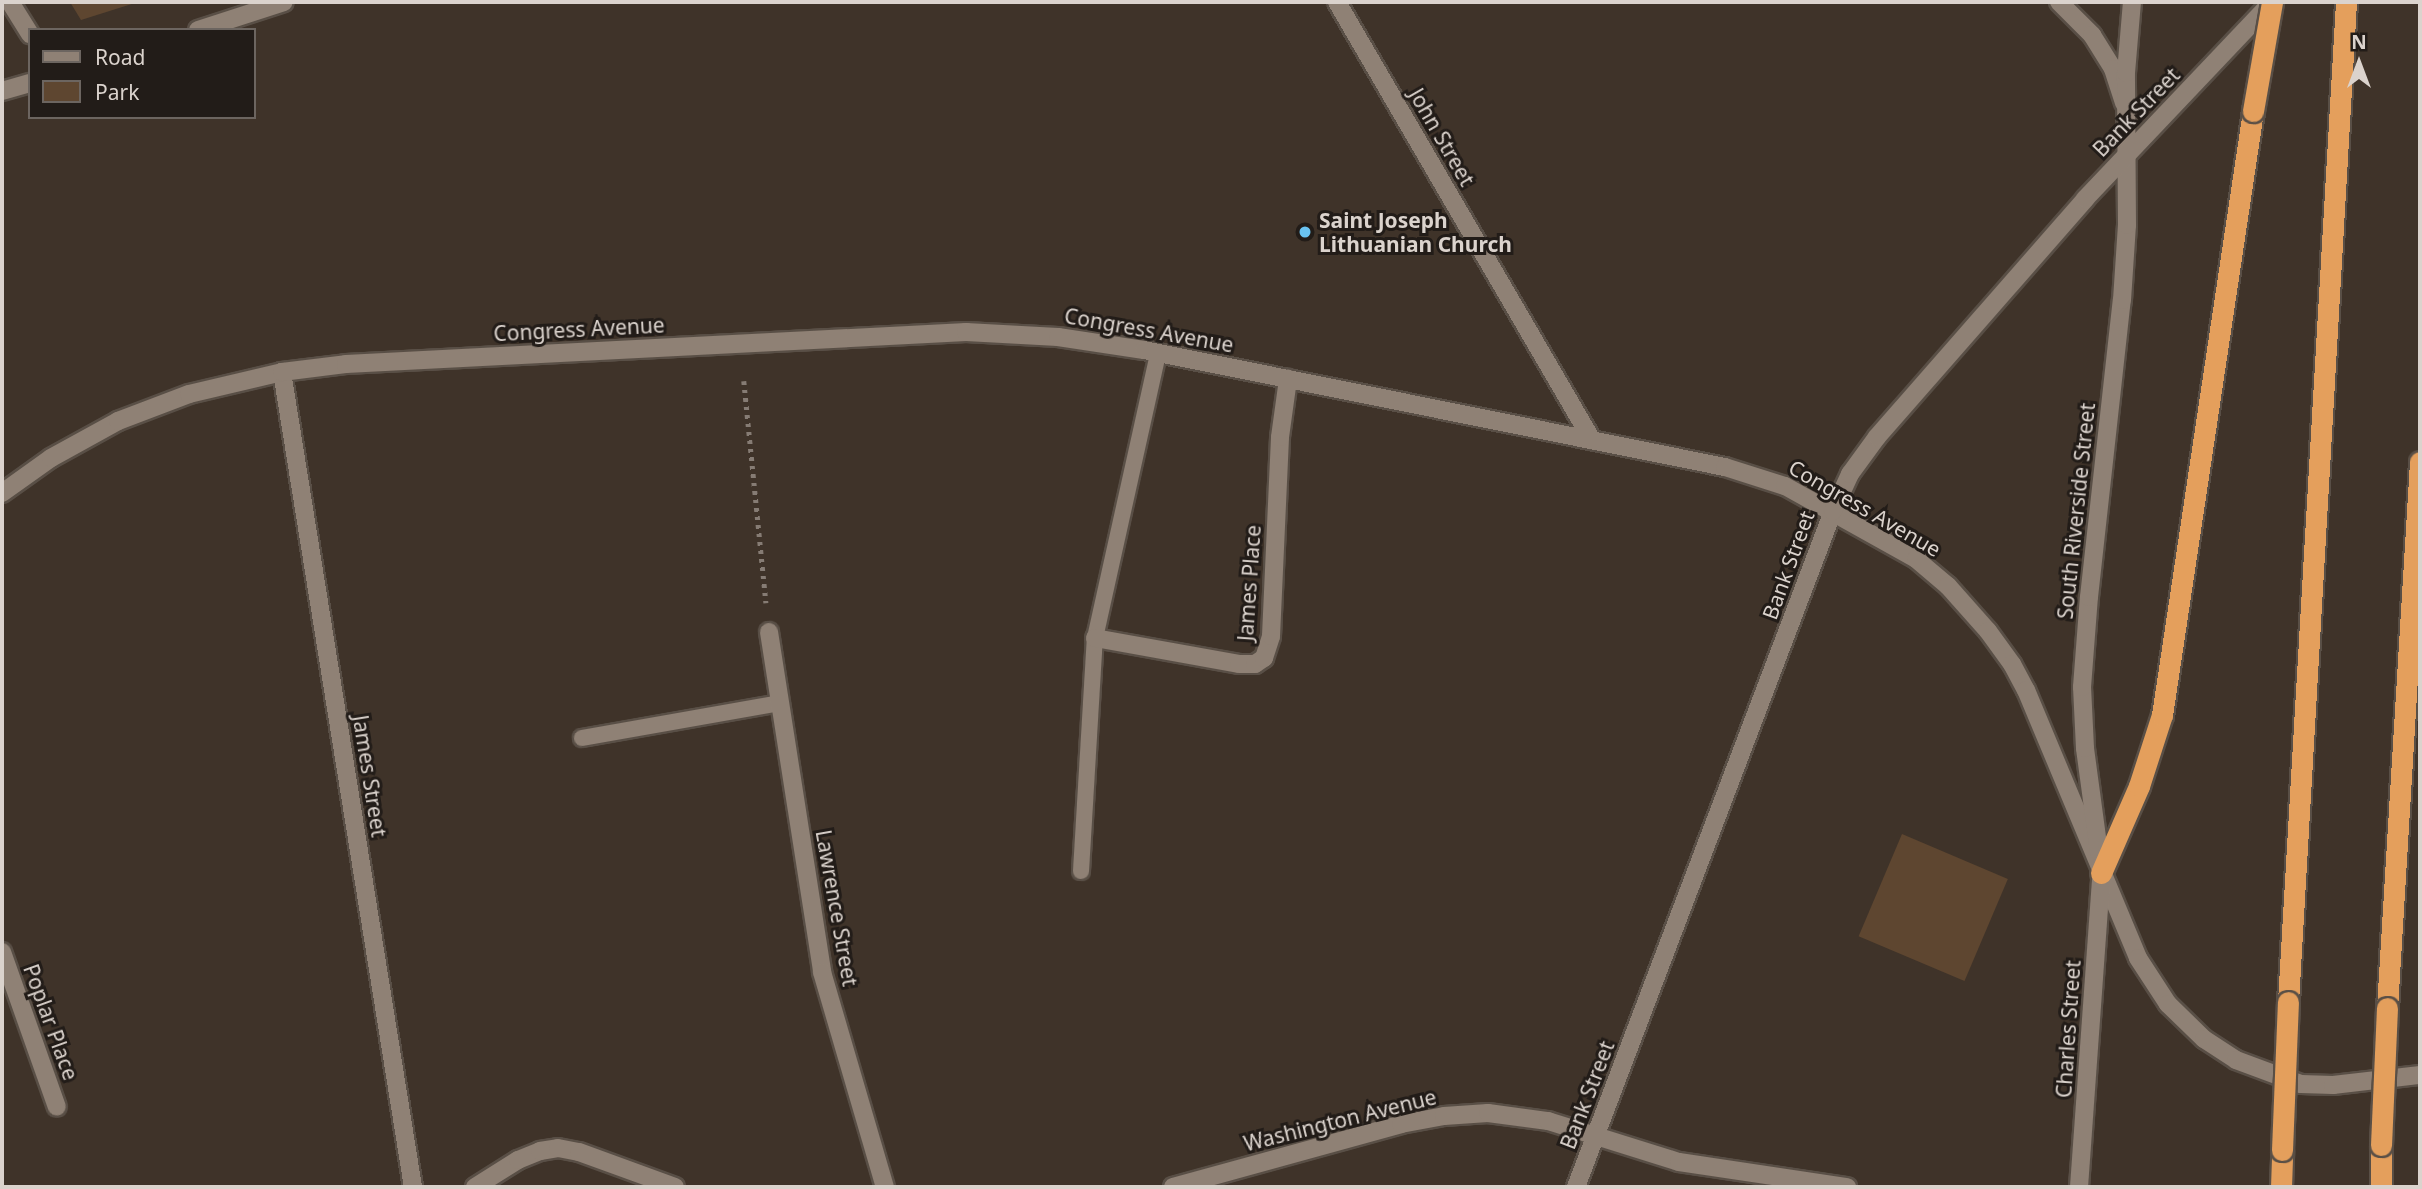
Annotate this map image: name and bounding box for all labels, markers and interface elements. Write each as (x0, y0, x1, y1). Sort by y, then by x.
legend (28, 28, 256, 119)
north arrow (2324, 28, 2394, 98)
text: N (2351, 29, 2367, 55)
text: Road (95, 43, 145, 71)
street label: Bank Street (2087, 62, 2185, 162)
text: Park (95, 78, 139, 106)
street label: John Street (1404, 84, 1480, 190)
place label: Saint Joseph Lithuanian Church (1319, 207, 1512, 257)
marker: Saint Joseph Lithuanian Church (1297, 224, 1313, 240)
street label: Congress Avenue (1062, 303, 1236, 357)
street label: Congress Avenue (493, 312, 665, 346)
street label: South Riverside Street (2052, 402, 2100, 620)
street label: Congress Avenue (1785, 454, 1945, 562)
street label: Bank Street (1757, 507, 1819, 623)
street label: James Place (1232, 524, 1266, 642)
street label: James Street (348, 713, 392, 839)
street label: Lawrence Street (811, 828, 863, 988)
street label: Charles Street (2051, 959, 2085, 1099)
street label: Poplar Place (18, 961, 84, 1083)
street label: Bank Street (1555, 1037, 1619, 1153)
street label: Washington Avenue (1241, 1084, 1439, 1156)

